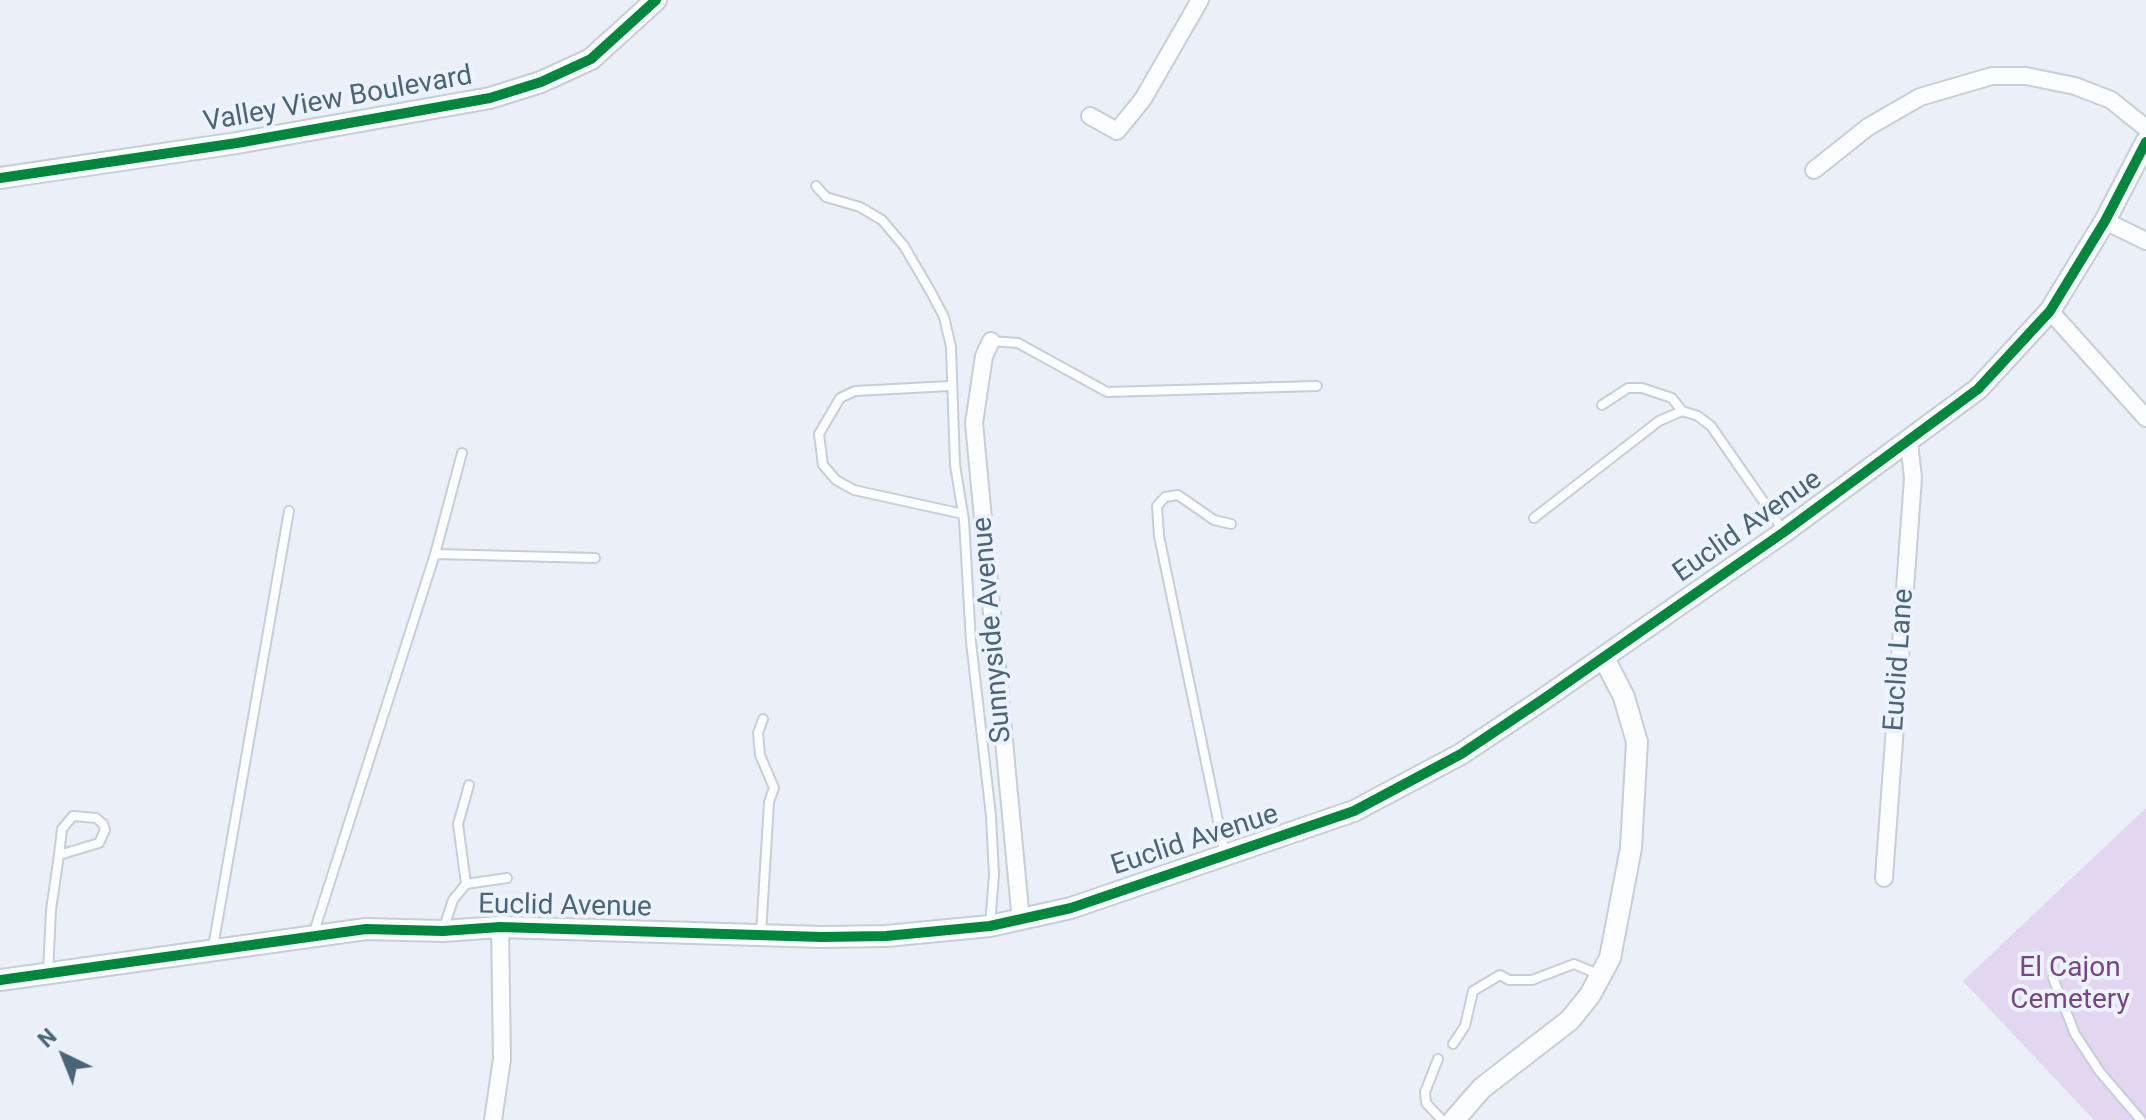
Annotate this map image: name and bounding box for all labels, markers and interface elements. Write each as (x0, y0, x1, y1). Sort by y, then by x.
street label: Valley View Boulevard (201, 60, 475, 140)
street label: Euclid Avenue (1667, 463, 1829, 591)
street label: Sunnyside Avenue (966, 516, 1020, 744)
street label: Euclid Lane (1878, 588, 1922, 732)
street label: Euclid Avenue (1107, 798, 1283, 884)
street label: Euclid Avenue (478, 889, 652, 925)
park label: El Cajon Cemetery (2010, 952, 2130, 1018)
north arrow (24, 1016, 104, 1096)
text: N (33, 1024, 61, 1053)

